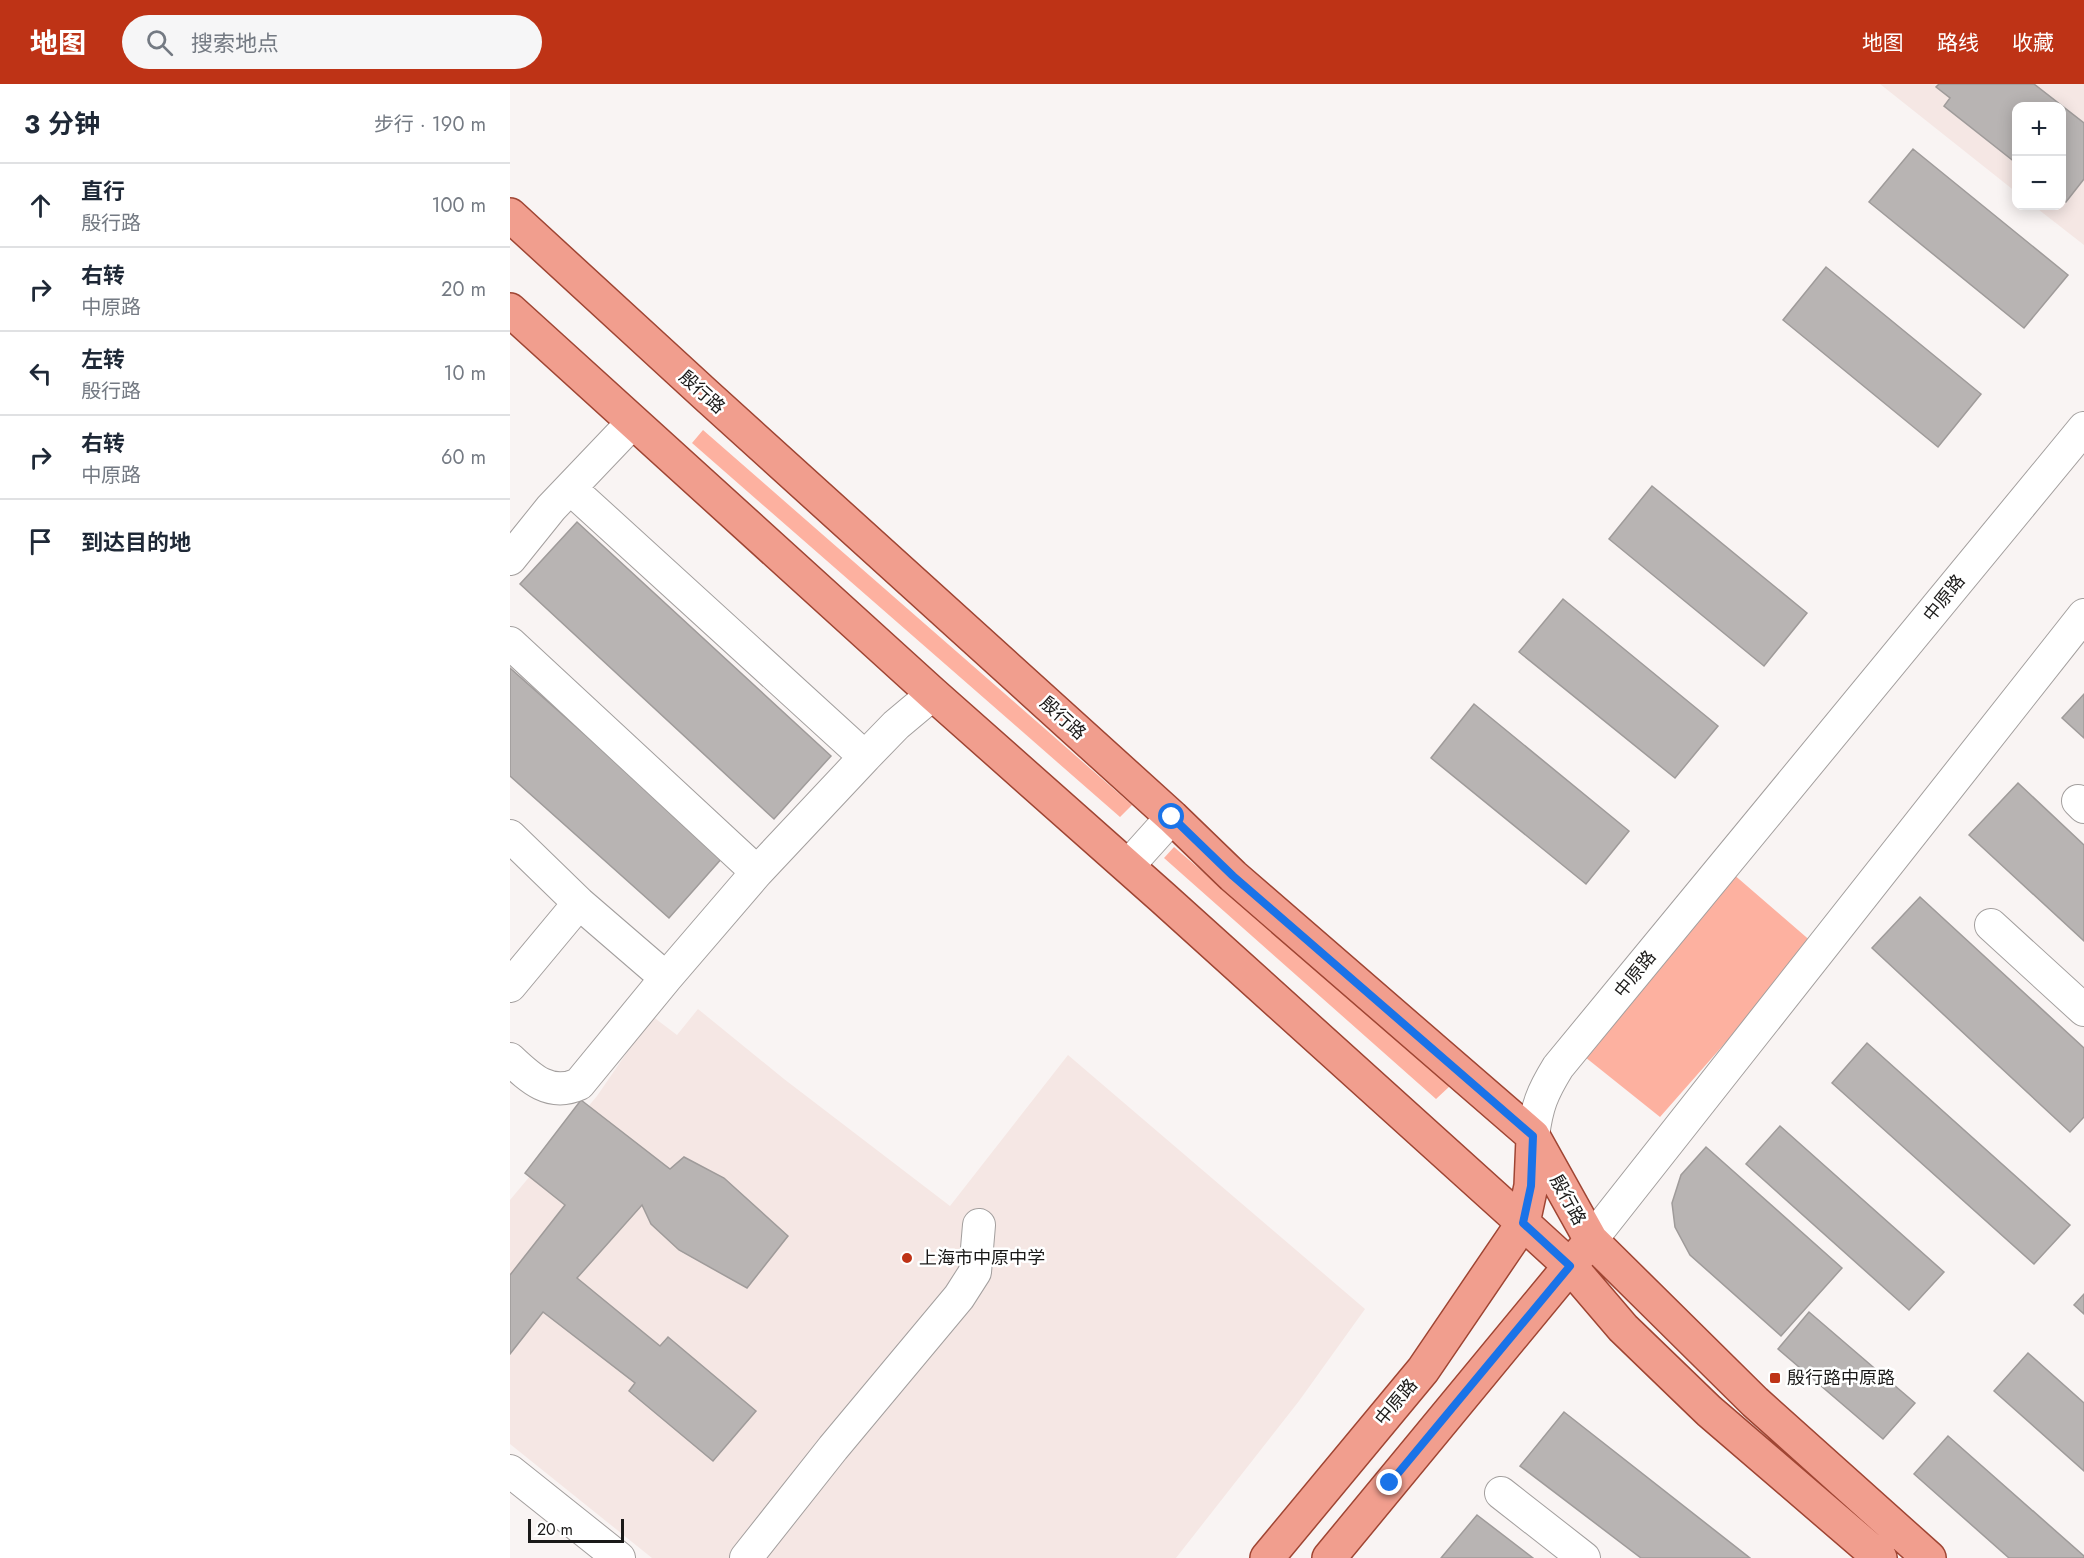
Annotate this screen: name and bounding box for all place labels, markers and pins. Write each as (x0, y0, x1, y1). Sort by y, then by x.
place label: 上海市中原中学 (919, 1245, 1045, 1271)
marker: 上海市中原中学 (900, 1251, 914, 1265)
place label: 殷行路中原路 (1787, 1365, 1895, 1391)
marker: 殷行路中原路 (1768, 1371, 1782, 1385)

